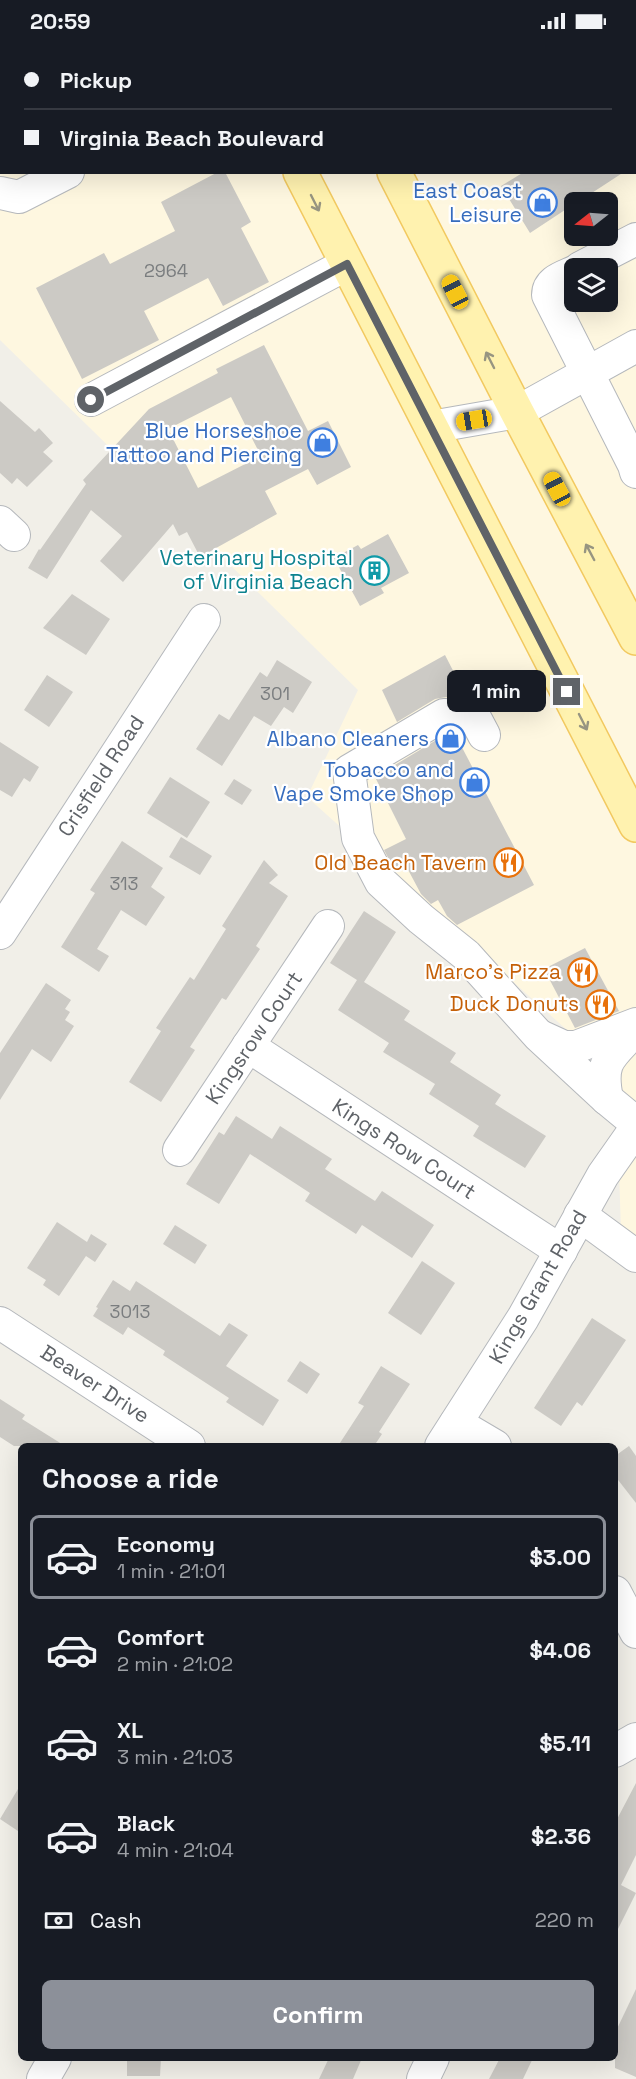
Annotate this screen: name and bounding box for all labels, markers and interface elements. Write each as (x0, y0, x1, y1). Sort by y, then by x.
text: 20:59 (30, 7, 91, 35)
text: Pickup (60, 66, 132, 94)
text: Virginia Beach Boulevard (60, 124, 324, 152)
place label: East Coast Leisure (413, 177, 522, 228)
shop icon: East Coast Leisure (527, 187, 559, 219)
north arrow (564, 192, 618, 246)
map controls (564, 192, 618, 312)
one-way arrow (310, 193, 321, 211)
button: layers (564, 258, 618, 312)
house number: 2964 (144, 259, 188, 282)
car (439, 272, 471, 312)
one-way arrow (484, 352, 496, 369)
route start (77, 386, 104, 413)
car (455, 408, 493, 432)
place label: Blue Horseshoe Tattoo and Piercing (106, 417, 302, 468)
shop icon: Blue Horseshoe Tattoo and Piercing (307, 427, 339, 459)
car (541, 469, 573, 509)
one-way arrow (584, 543, 595, 561)
place label: Veterinary Hospital of Virginia Beach (160, 544, 353, 595)
building icon: Veterinary Hospital of Virginia Beach (358, 554, 390, 586)
callout: 1 min (447, 671, 546, 713)
text: 1 min (472, 678, 521, 704)
route end (553, 678, 580, 705)
house number: 301 (260, 682, 290, 705)
street label: Crisfield Road (51, 710, 150, 842)
one-way arrow (577, 713, 589, 730)
shop icon: Albano Cleaners (434, 723, 466, 755)
place label: Albano Cleaners (267, 725, 429, 752)
place label: Tobacco and Vape Smoke Shop (274, 756, 454, 807)
shop icon: Tobacco and Vape Smoke Shop (459, 766, 491, 798)
restaurant icon: Old Beach Tavern (492, 847, 524, 879)
place label: Old Beach Tavern (314, 849, 487, 876)
house number: 313 (109, 872, 139, 895)
restaurant icon: Marco's Pizza (566, 956, 598, 988)
place label: Marco's Pizza (425, 958, 561, 985)
street label: Kingsrow Court (199, 966, 308, 1109)
restaurant icon: Duck Donuts (584, 988, 616, 1020)
place label: Duck Donuts (450, 990, 579, 1017)
street label: Kings Row Court (327, 1092, 481, 1205)
street label: Kings Grant Road (483, 1205, 593, 1369)
house number: 3013 (110, 1300, 150, 1323)
street label: Beaver Drive (36, 1338, 155, 1429)
text: Choose a ride (42, 1461, 219, 1496)
icon: car (45, 1530, 99, 1584)
text: Economy (117, 1530, 215, 1558)
text: $3.00 (529, 1543, 591, 1571)
text: 1 min · 21:01 (117, 1558, 226, 1584)
icon: car (45, 1623, 99, 1677)
text: Comfort (117, 1623, 205, 1651)
text: $4.06 (530, 1636, 591, 1664)
text: 2 min · 21:02 (117, 1651, 233, 1677)
icon: car (45, 1716, 99, 1770)
text: XL (117, 1716, 143, 1744)
text: $5.11 (539, 1729, 591, 1757)
text: 3 min · 21:03 (117, 1744, 233, 1770)
icon: car (45, 1809, 99, 1863)
text: Black (117, 1809, 175, 1837)
text: $2.36 (531, 1822, 591, 1850)
text: 4 min · 21:04 (117, 1837, 234, 1863)
icon: cash (42, 1904, 75, 1937)
text: Cash (90, 1906, 142, 1934)
text: 220 m (535, 1907, 594, 1933)
button: Confirm (42, 1980, 594, 2049)

